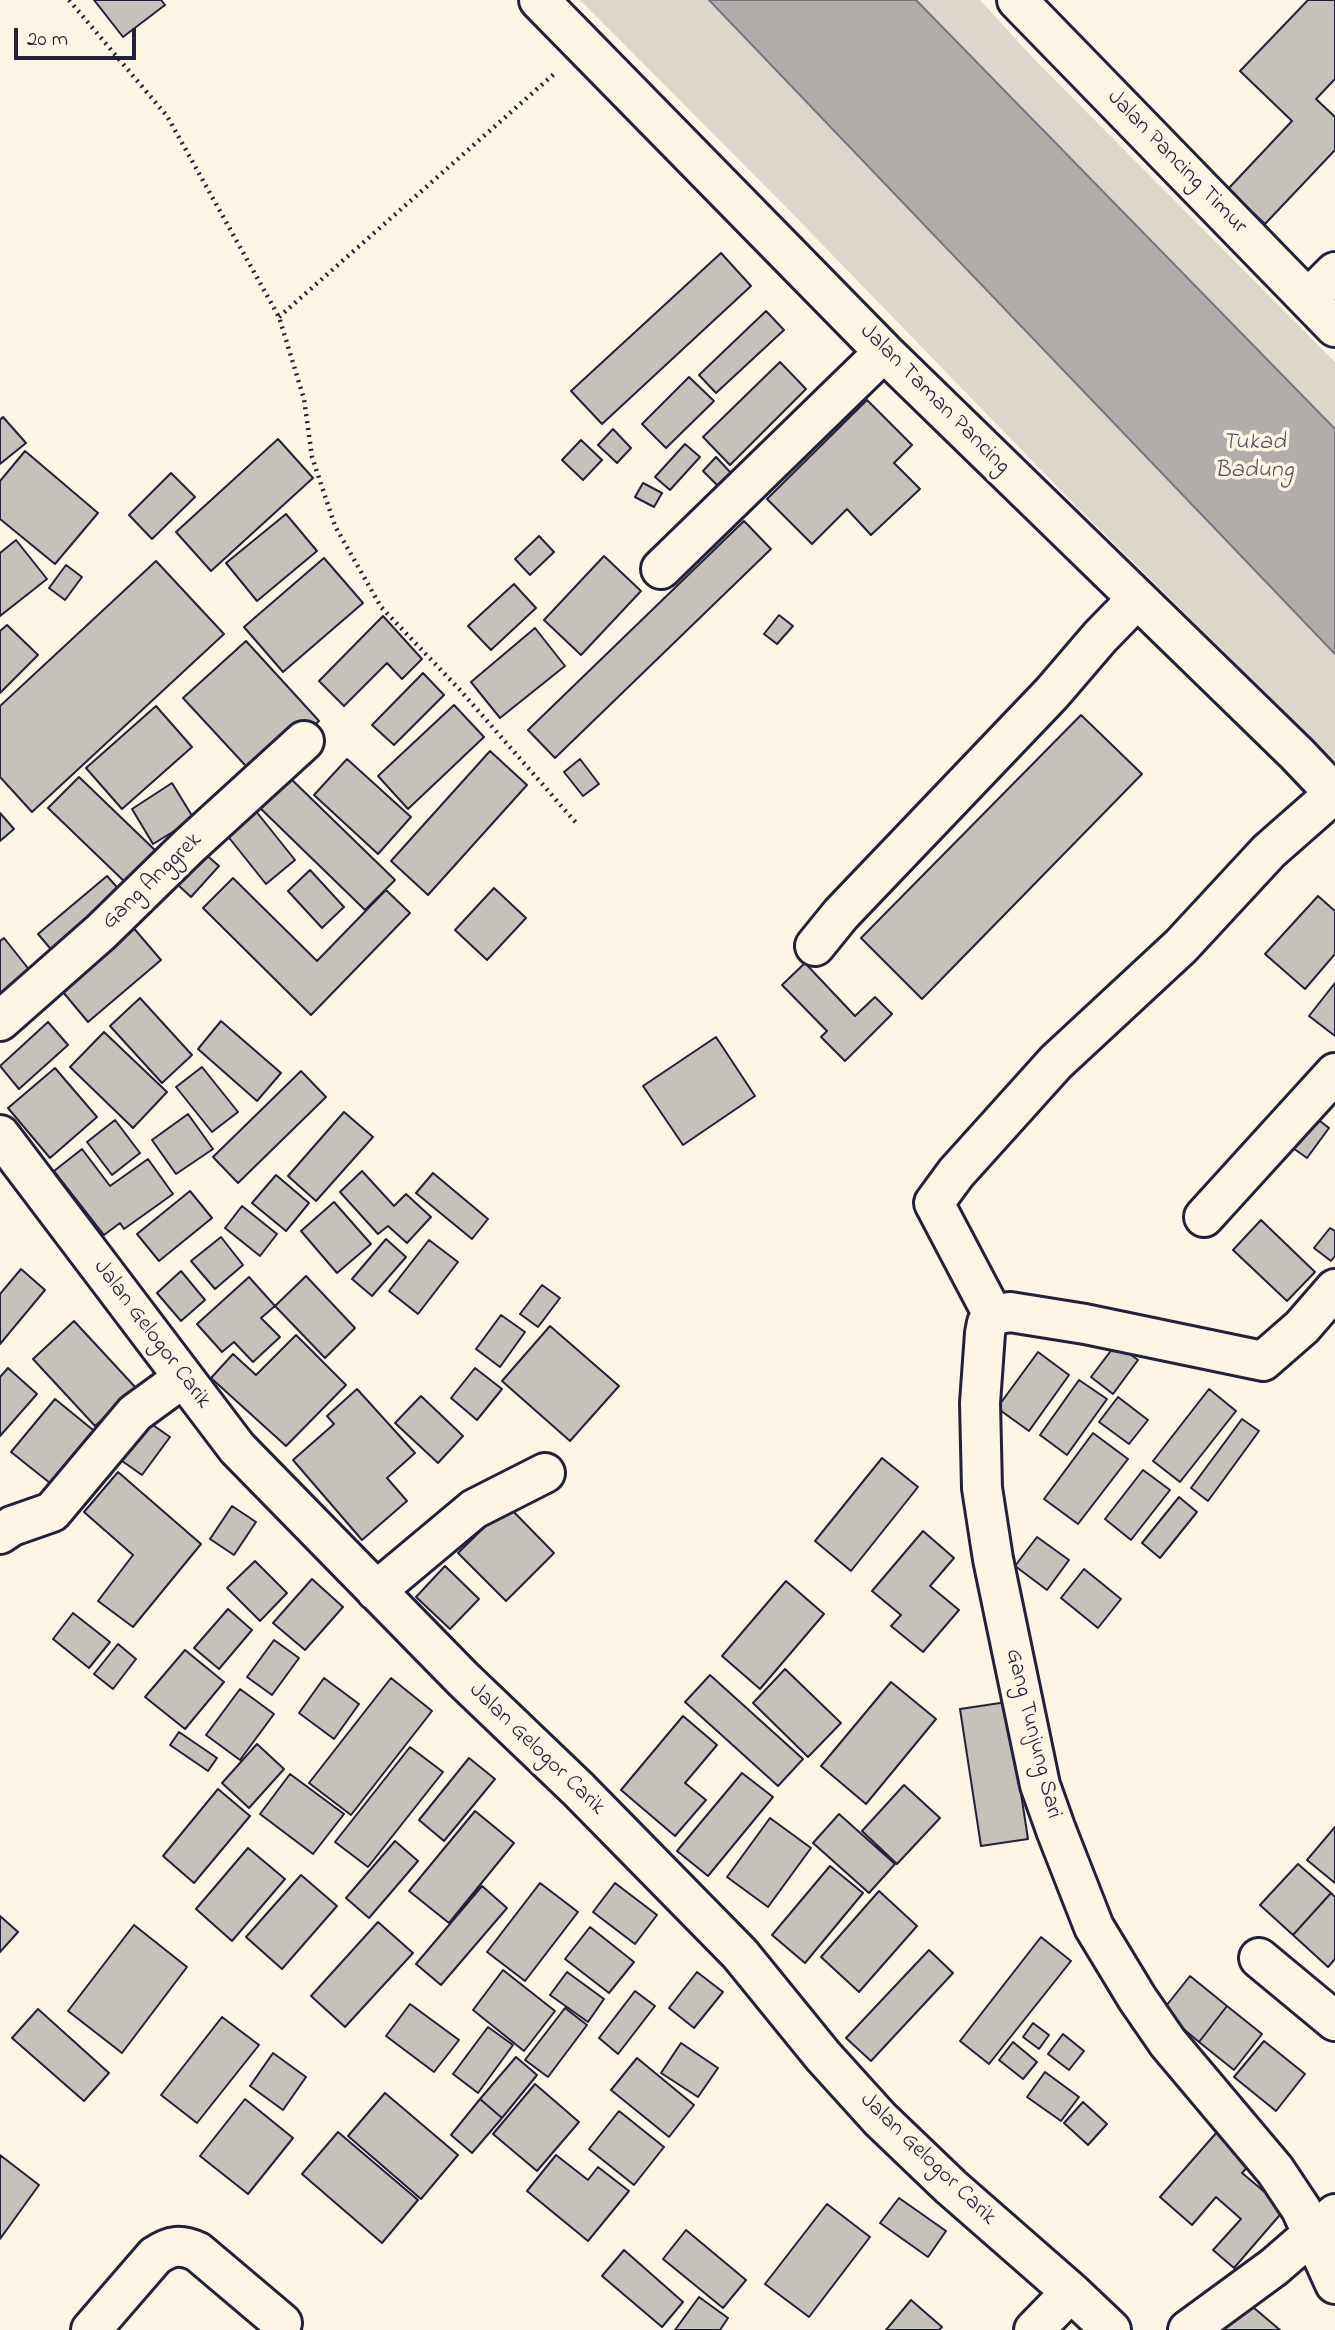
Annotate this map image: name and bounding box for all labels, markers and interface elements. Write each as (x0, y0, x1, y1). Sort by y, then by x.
scale bar (18, 14, 140, 58)
text: 20 m (27, 25, 68, 55)
street label: Jalan Pancing Timur (1100, 85, 1252, 241)
street label: Jalan Taman Pancing (853, 319, 1015, 481)
water label: Tukad Badung (1215, 430, 1293, 486)
street label: Gang Anggrek (97, 828, 209, 936)
street label: Jalan Gelogor Carik (86, 1255, 216, 1415)
street label: Gang Tunjung Sari (998, 1646, 1066, 1822)
street label: Jalan Gelogor Carik (462, 1678, 610, 1822)
street label: Jalan Gelogor Carik (853, 2088, 1001, 2232)

